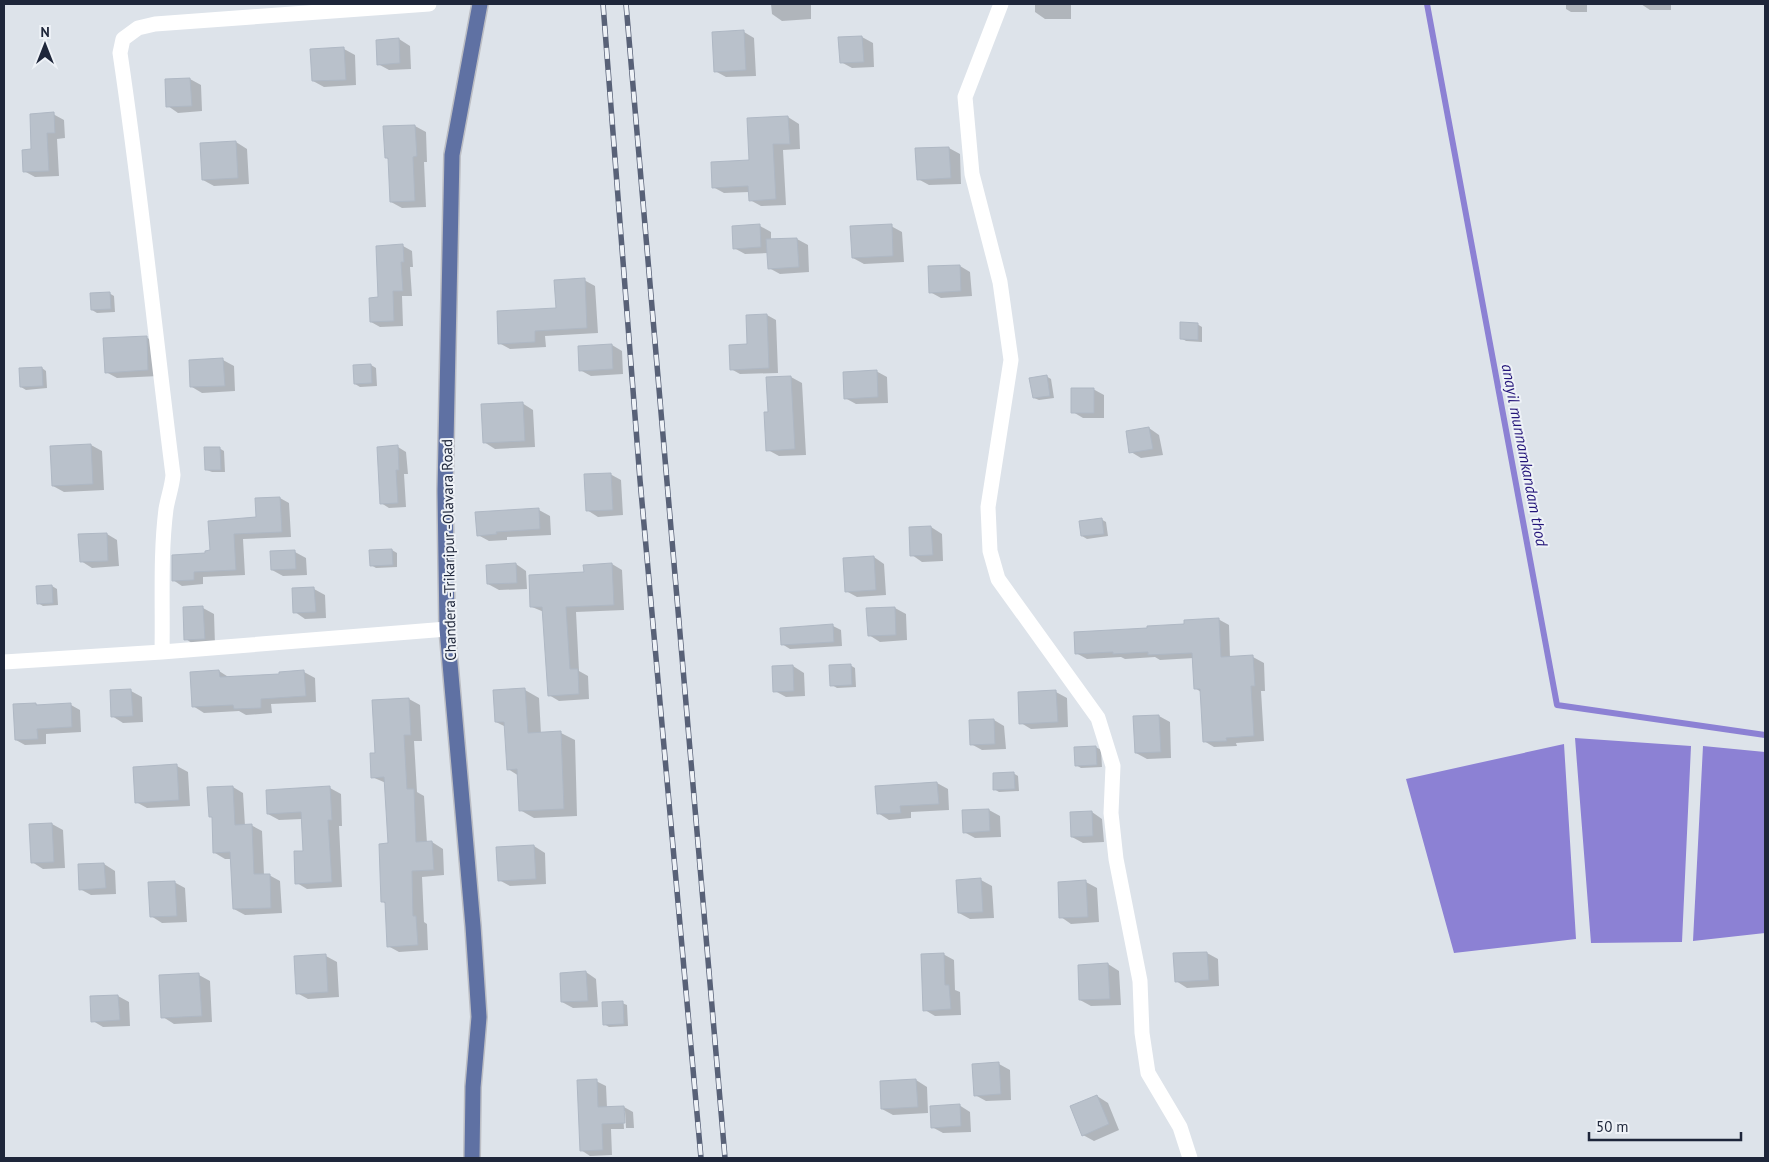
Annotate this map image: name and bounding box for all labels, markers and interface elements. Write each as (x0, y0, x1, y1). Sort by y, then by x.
north arrow (20, 20, 70, 70)
text: N (40, 23, 50, 41)
water label: anayil munnamkandam thod (1497, 362, 1553, 549)
street label: Chandera -Trikaripur -Olavara Road (437, 439, 460, 661)
scale bar (1589, 1110, 1742, 1142)
text: 50 m (1596, 1117, 1629, 1136)

